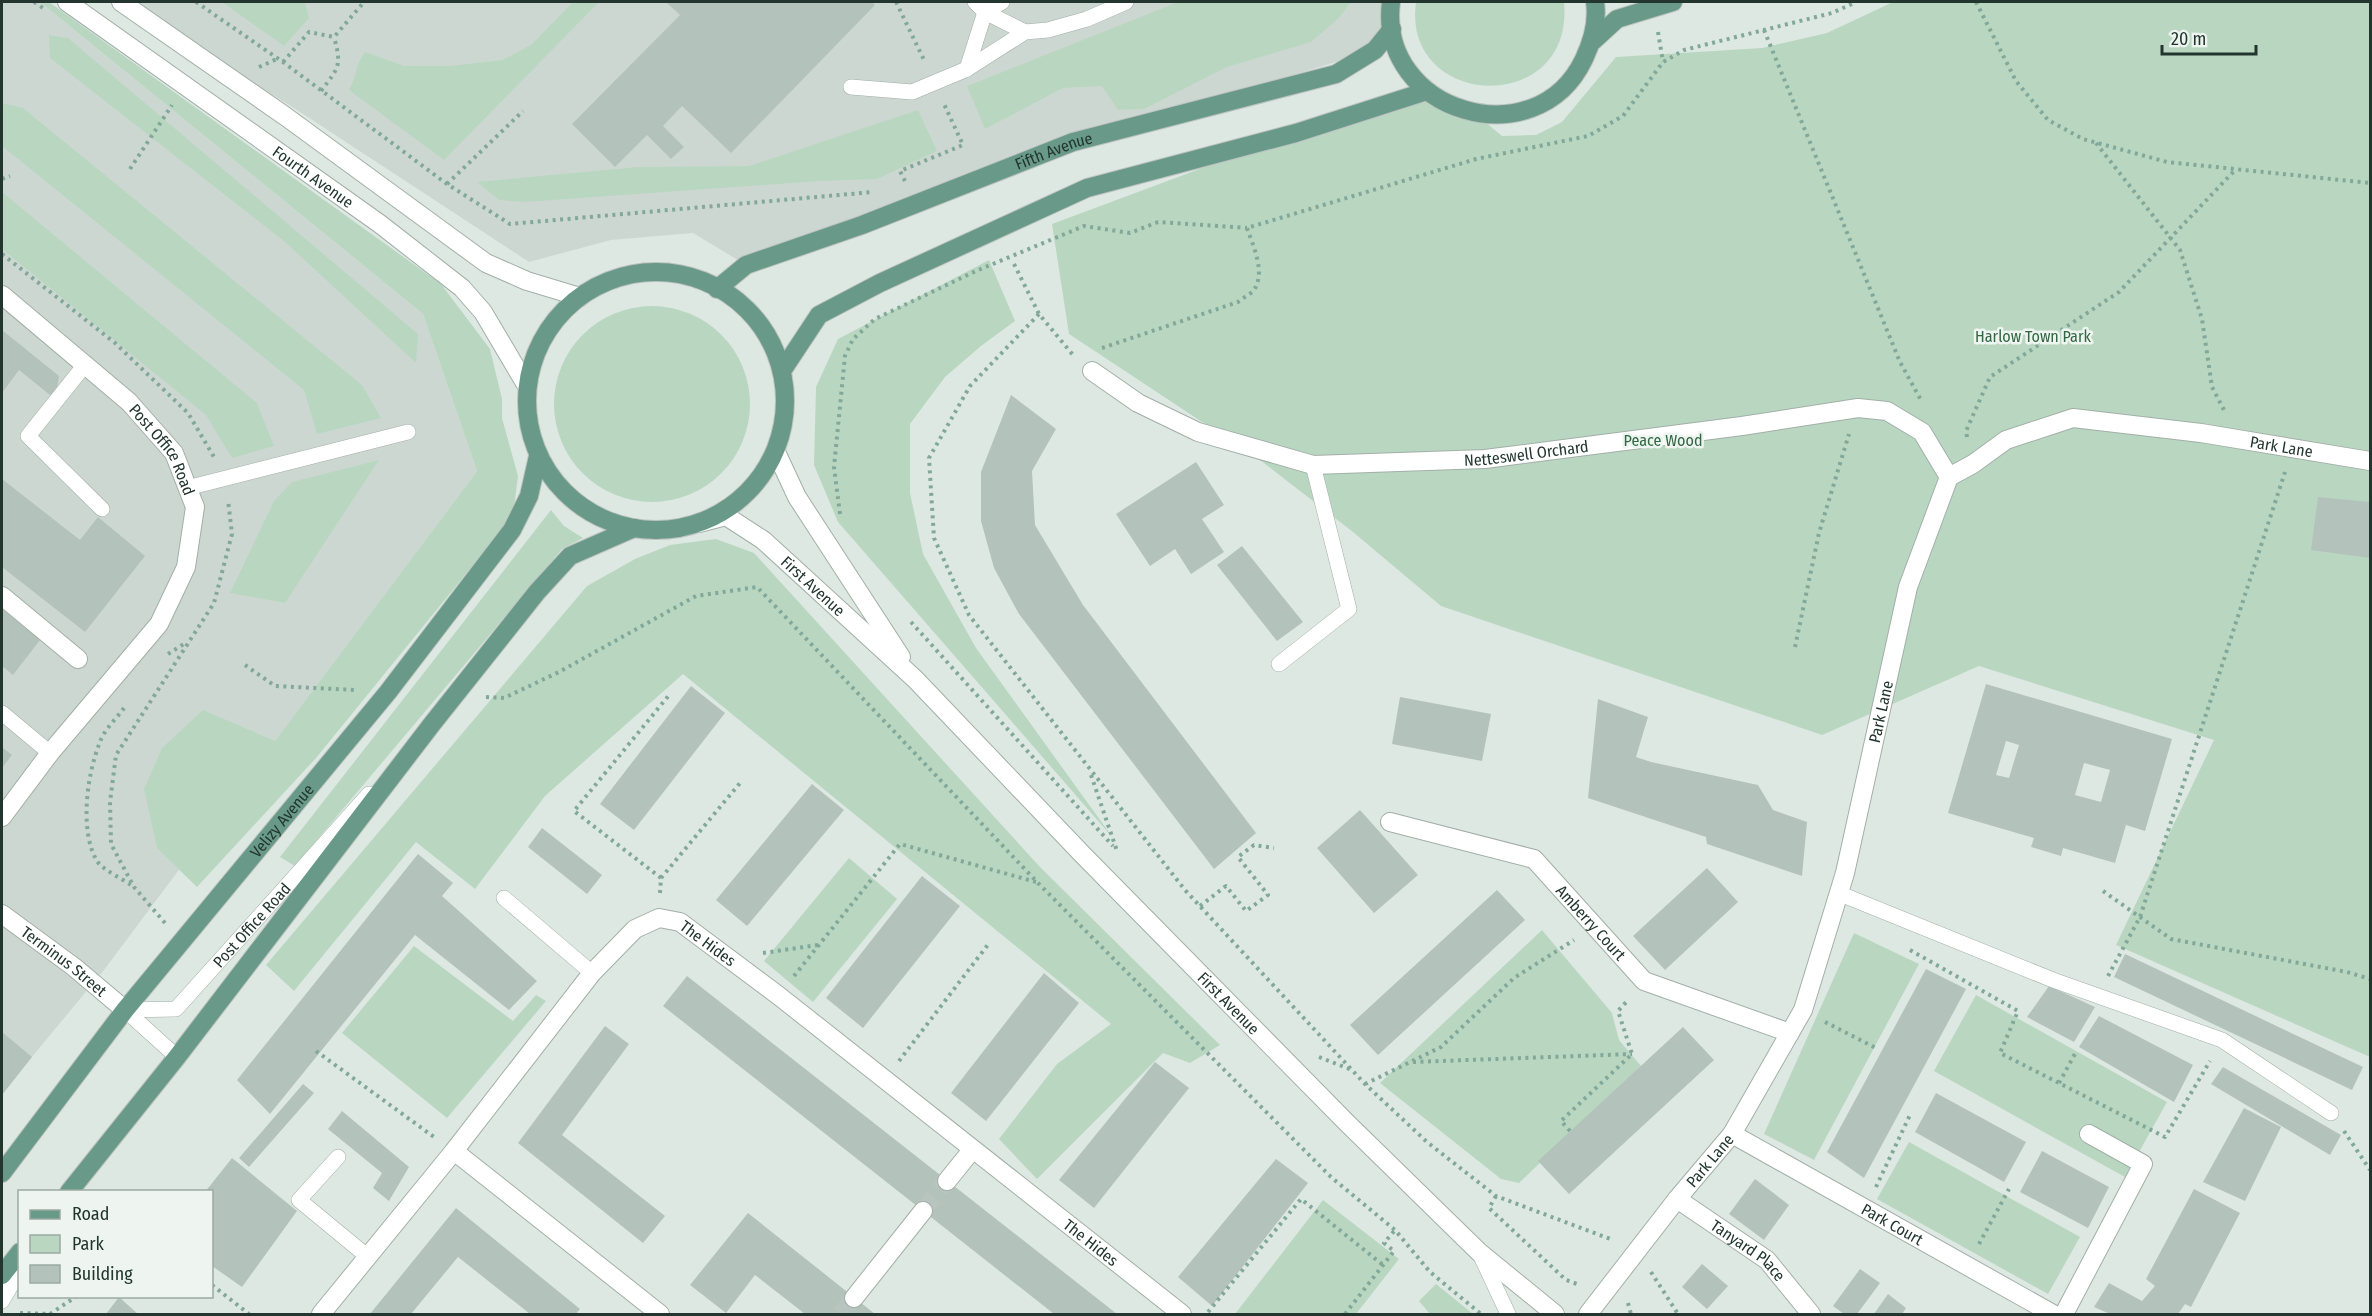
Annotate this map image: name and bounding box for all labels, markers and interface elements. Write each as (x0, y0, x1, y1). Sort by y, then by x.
scale bar (2162, 18, 2256, 56)
text: 20 m (2171, 28, 2206, 50)
street label: Fifth Avenue (1012, 128, 1094, 174)
street label: Fourth Avenue (269, 142, 357, 212)
park label: Harlow Town Park (1975, 327, 2092, 346)
street label: Post Office Road (125, 400, 198, 498)
park label: Peace Wood (1624, 431, 1702, 450)
street label: Park Lane (2249, 432, 2314, 461)
street label: Netteswell Orchard (1464, 437, 1590, 470)
street label: First Avenue (777, 552, 849, 620)
street label: Park Lane (1865, 679, 1897, 745)
street label: Velizy Avenue (246, 780, 318, 861)
street label: Post Office Road (209, 879, 295, 971)
street label: Amberry Court (1552, 881, 1630, 965)
street label: The Hides (676, 916, 739, 970)
street label: Terminus Street (17, 922, 111, 1001)
street label: First Avenue (1194, 968, 1263, 1039)
street label: Park Lane (1682, 1130, 1738, 1191)
legend (18, 1190, 213, 1298)
street label: Park Court (1858, 1200, 1927, 1250)
text: Road (72, 1203, 109, 1225)
street label: The Hides (1059, 1215, 1122, 1270)
street label: Tanyard Place (1707, 1216, 1789, 1285)
text: Park (72, 1233, 105, 1255)
text: Building (72, 1263, 133, 1285)

